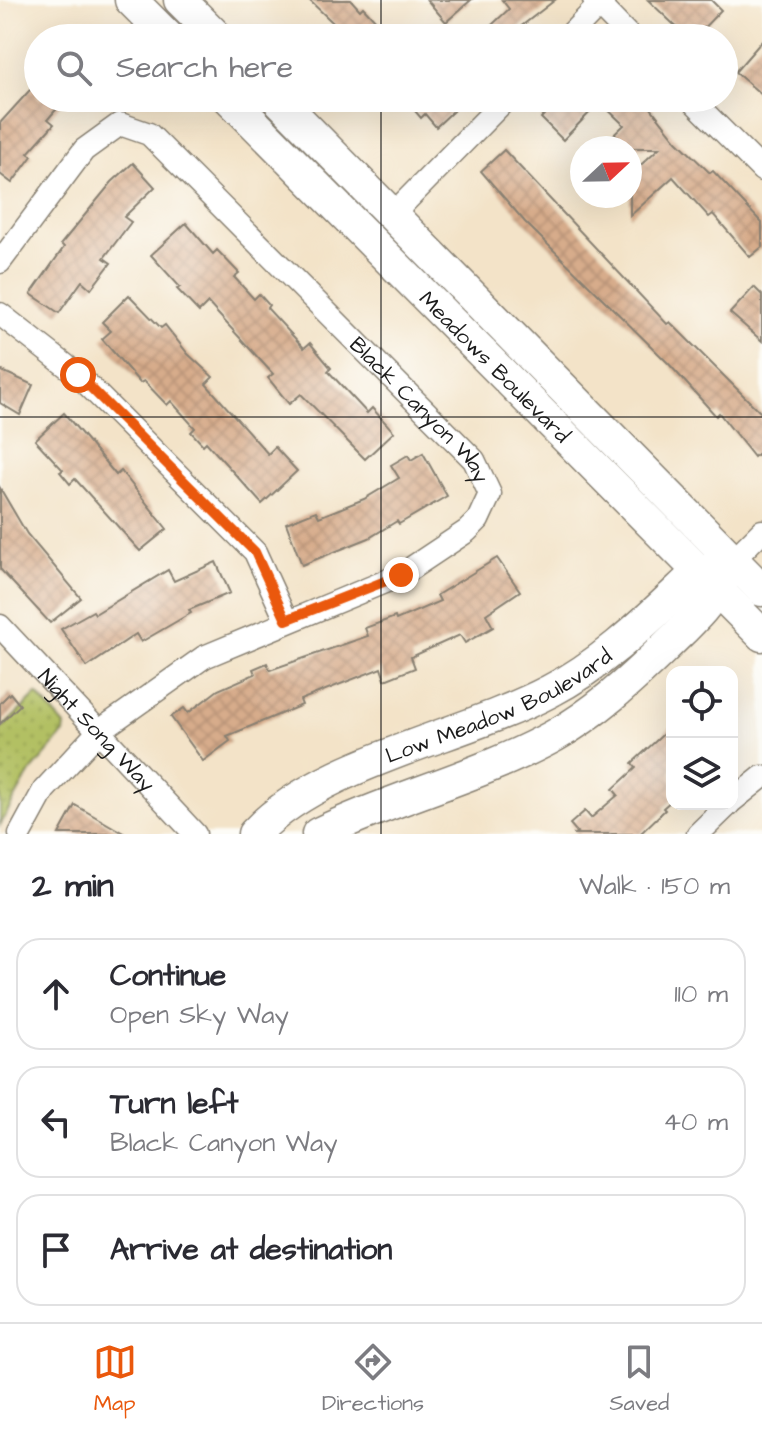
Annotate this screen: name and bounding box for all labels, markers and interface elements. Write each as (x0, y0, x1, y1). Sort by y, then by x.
search box (24, 24, 738, 112)
icon: search (52, 46, 96, 90)
text: Search here (116, 47, 293, 89)
north arrow (570, 136, 642, 208)
street label: Meadows Boulevard (412, 284, 577, 450)
street label: Black Canyon Way (342, 330, 496, 488)
route start (60, 357, 96, 393)
route end (383, 557, 419, 593)
street label: Low Meadow Boulevard (381, 642, 619, 772)
street label: Night Song Way (30, 662, 162, 800)
map controls (666, 666, 738, 810)
button: locate (666, 666, 738, 738)
button: layers (666, 738, 738, 810)
text: 2 min (32, 862, 114, 910)
text: Walk · 150 m (579, 868, 730, 904)
text: Continue (110, 955, 226, 997)
icon: ahead (34, 972, 78, 1016)
text: 110 m (674, 976, 728, 1012)
text: Open Sky Way (110, 997, 289, 1033)
text: Turn left (110, 1083, 238, 1125)
icon: left (34, 1100, 78, 1144)
text: 40 m (663, 1104, 728, 1140)
text: Black Canyon Way (110, 1125, 338, 1161)
icon: arrive (34, 1228, 78, 1272)
text: Arrive at destination (110, 1229, 392, 1271)
tab: Map (93, 1340, 137, 1419)
tab: Directions (322, 1340, 424, 1419)
tab: Saved (609, 1340, 669, 1419)

